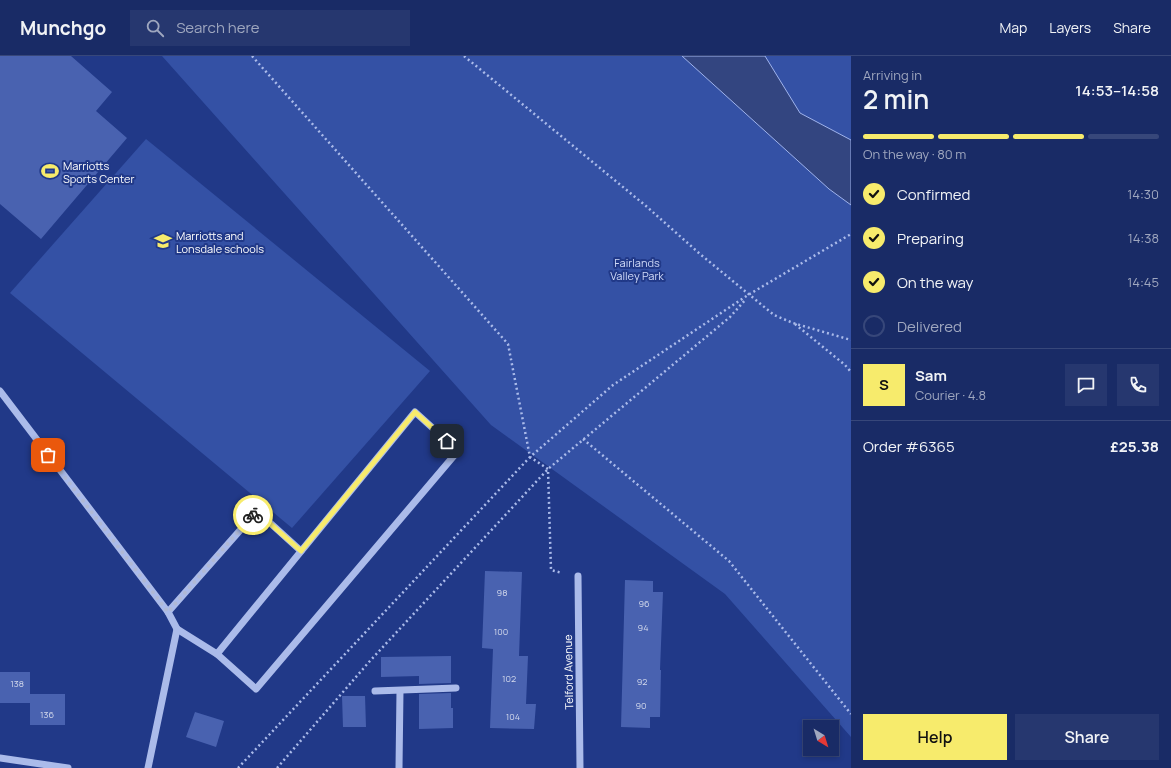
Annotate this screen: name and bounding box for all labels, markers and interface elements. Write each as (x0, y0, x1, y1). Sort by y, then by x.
search box (130, 10, 410, 46)
text: Munchgo (20, 15, 106, 41)
icon: search (144, 17, 166, 39)
text: Search here (176, 17, 260, 38)
text: Map (999, 18, 1027, 37)
text: Layers (1049, 18, 1091, 37)
text: Share (1113, 18, 1151, 37)
text: Arriving in (863, 66, 922, 84)
text: 14:53–14:58 (1075, 80, 1159, 101)
text: 2 min (863, 81, 929, 117)
text: On the way · 80 m (863, 145, 966, 163)
place label: Marriotts Sports Center (63, 158, 134, 186)
sports icon: Marriotts Sports Center (40, 161, 60, 181)
icon: check (863, 183, 885, 205)
text: Confirmed (897, 184, 970, 205)
text: 14:30 (1127, 185, 1159, 203)
icon: check (863, 227, 885, 249)
place label: Marriotts and Lonsdale schools (176, 228, 264, 256)
text: Preparing (897, 228, 964, 249)
text: 14:38 (1128, 229, 1159, 247)
school or university icon: Marriotts and Lonsdale schools (153, 231, 173, 251)
park label: Fairlands Valley Park (610, 255, 664, 283)
icon: check (863, 271, 885, 293)
text: On the way (897, 272, 973, 293)
text: 14:45 (1127, 273, 1159, 291)
text: Delivered (897, 316, 962, 337)
button: chat (1065, 364, 1107, 406)
button: phone (1117, 364, 1159, 406)
text: Sam (915, 365, 947, 386)
text: S (879, 374, 889, 395)
text: Courier · 4.8 (915, 386, 986, 404)
pin (430, 424, 464, 458)
icon: home (436, 430, 458, 452)
text: Order #6365 (863, 436, 955, 457)
text: £25.38 (1110, 436, 1159, 457)
pin (31, 438, 65, 472)
icon: bag (37, 444, 59, 466)
courier (233, 495, 273, 535)
icon: bike (242, 504, 264, 526)
house number: 98 (497, 586, 507, 599)
house number: 96 (638, 597, 650, 610)
house number: 94 (638, 621, 648, 634)
house number: 100 (494, 625, 508, 638)
street label: Telford Avenue (560, 634, 576, 710)
house number: 102 (502, 672, 516, 685)
house number: 92 (637, 675, 647, 688)
house number: 138 (10, 677, 24, 690)
house number: 90 (635, 699, 647, 712)
house number: 136 (40, 708, 54, 721)
house number: 104 (506, 710, 520, 723)
button: Help (863, 714, 1007, 760)
button: Share (1015, 714, 1159, 760)
north arrow (803, 720, 839, 756)
map controls (803, 720, 839, 756)

